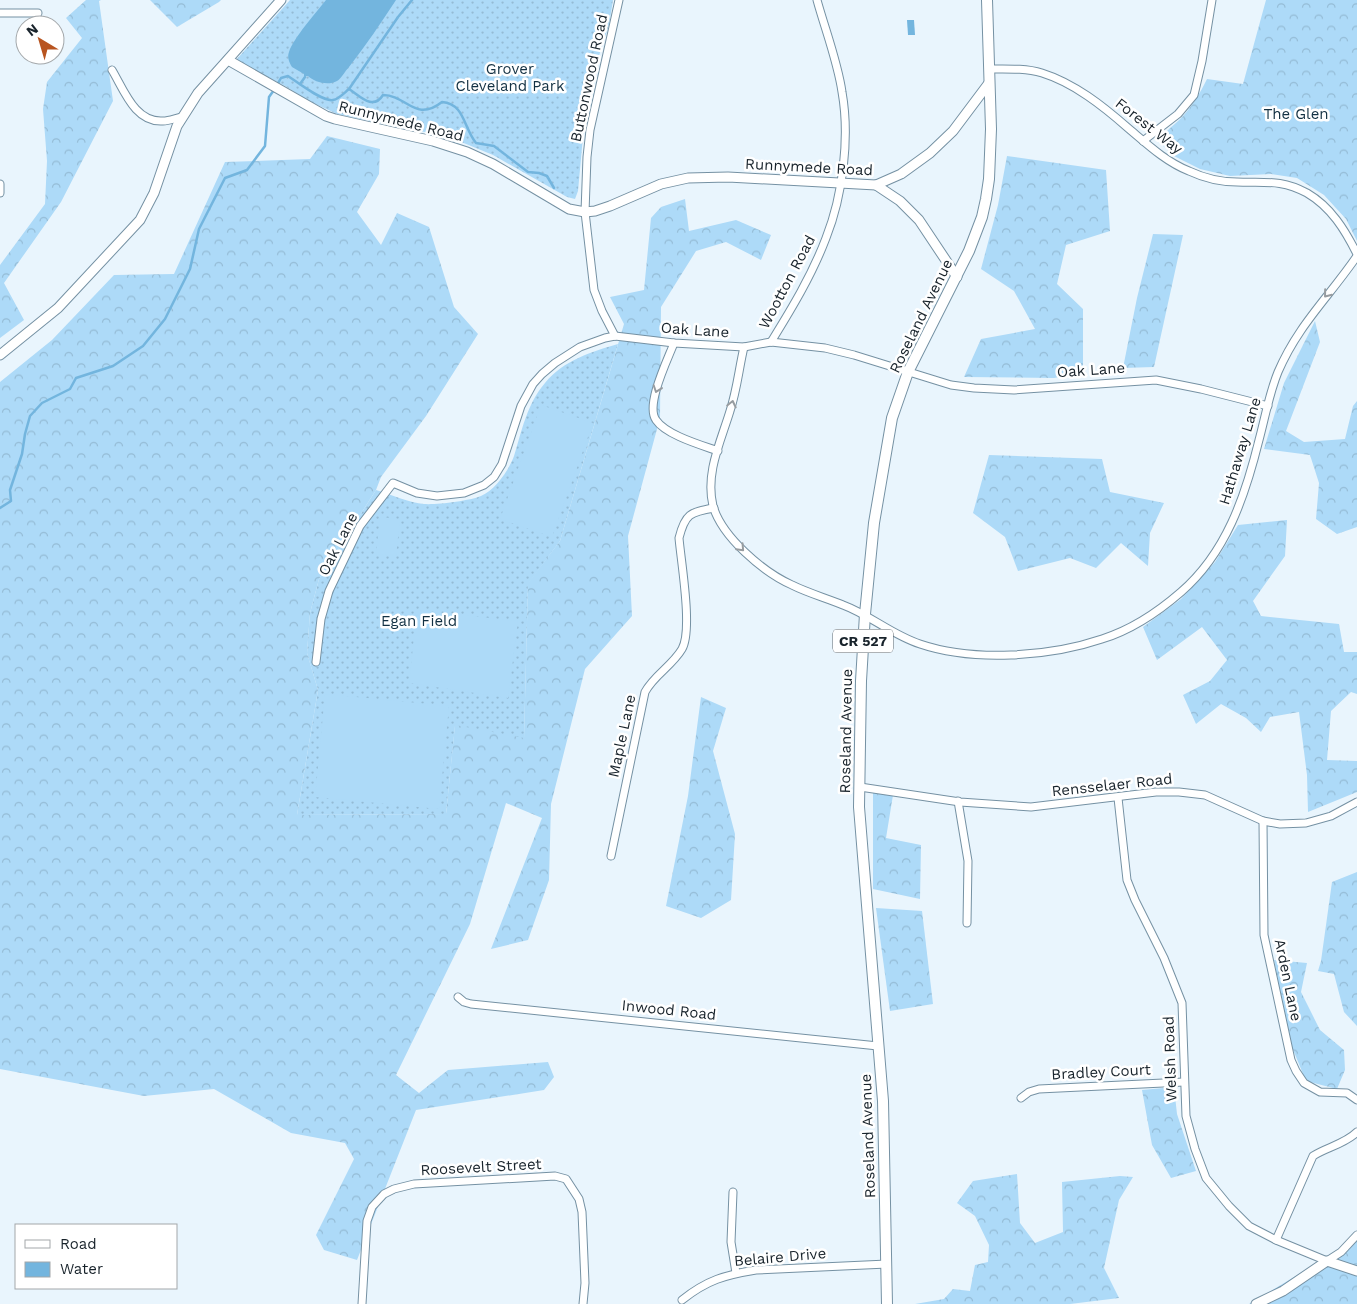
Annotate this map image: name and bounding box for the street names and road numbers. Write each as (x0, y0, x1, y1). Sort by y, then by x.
street label: Buttonwood Road (567, 12, 611, 144)
street label: Forest Way (1112, 94, 1186, 158)
street label: Runnymede Road (337, 97, 465, 145)
street label: Runnymede Road (745, 155, 873, 179)
street label: Wootton Road (755, 232, 819, 332)
street label: Roseland Avenue (886, 256, 956, 376)
street label: Oak Lane (660, 319, 730, 341)
street label: Oak Lane (1056, 359, 1126, 381)
street label: Hathaway Lane (1215, 395, 1265, 507)
street label: Oak Lane (314, 509, 362, 579)
road number: CR 527 (833, 630, 893, 652)
street label: Roseland Avenue (836, 669, 856, 793)
street label: Maple Lane (604, 693, 640, 779)
street label: Rensselaer Road (1051, 770, 1173, 800)
street label: Arden Lane (1271, 937, 1305, 1023)
street label: Inwood Road (621, 996, 717, 1024)
street label: Welsh Road (1160, 1016, 1180, 1102)
street label: Bradley Court (1051, 1060, 1152, 1084)
street label: Roseland Avenue (857, 1073, 879, 1199)
street label: Roosevelt Street (420, 1155, 543, 1179)
street label: Belaire Drive (733, 1244, 827, 1270)

